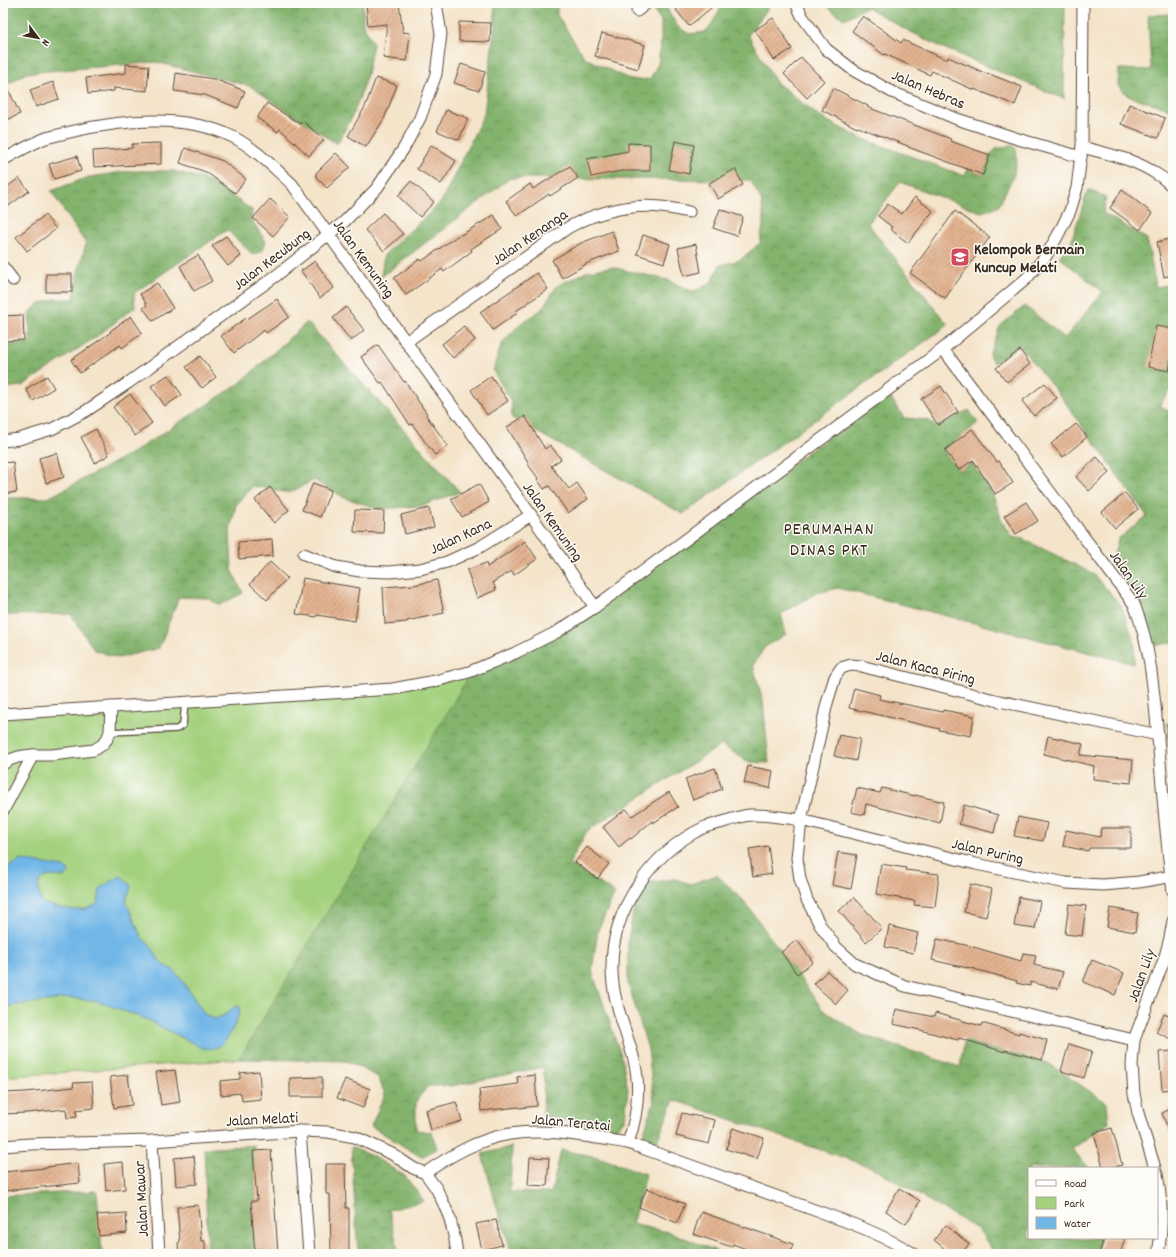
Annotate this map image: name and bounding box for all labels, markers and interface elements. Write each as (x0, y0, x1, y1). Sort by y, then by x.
north arrow (18, 18, 58, 58)
text: N (36, 36, 53, 49)
street label: Jalan Hebras (888, 64, 969, 116)
street label: Jalan Kenanga (488, 204, 573, 272)
street label: Jalan Kemuning (326, 215, 400, 304)
street label: Jalan Kecubung (229, 223, 316, 297)
place label: Kelompok Bermain Kuncup Melati (974, 239, 1084, 280)
school or university icon: Kelompok Bermain Kuncup Melati (949, 246, 971, 268)
street label: Jalan Kemuning (516, 478, 588, 567)
street label: Jalan Kana (427, 513, 496, 562)
district label: PERUMAHAN DINAS PKT (783, 518, 875, 564)
street label: Jalan Lily (1103, 546, 1154, 605)
street label: Jalan Kaca Piring (873, 645, 977, 692)
street label: Jalan Puring (949, 833, 1026, 872)
street label: Jalan Lily (1122, 945, 1163, 1006)
street label: Jalan Melati (225, 1107, 299, 1134)
street label: Jalan Teratai (530, 1109, 611, 1138)
street label: Jalan Mawar (129, 1160, 156, 1238)
legend (1028, 1167, 1158, 1239)
text: Road (1064, 1176, 1086, 1193)
text: Park (1064, 1196, 1085, 1213)
text: Water (1064, 1216, 1091, 1233)

